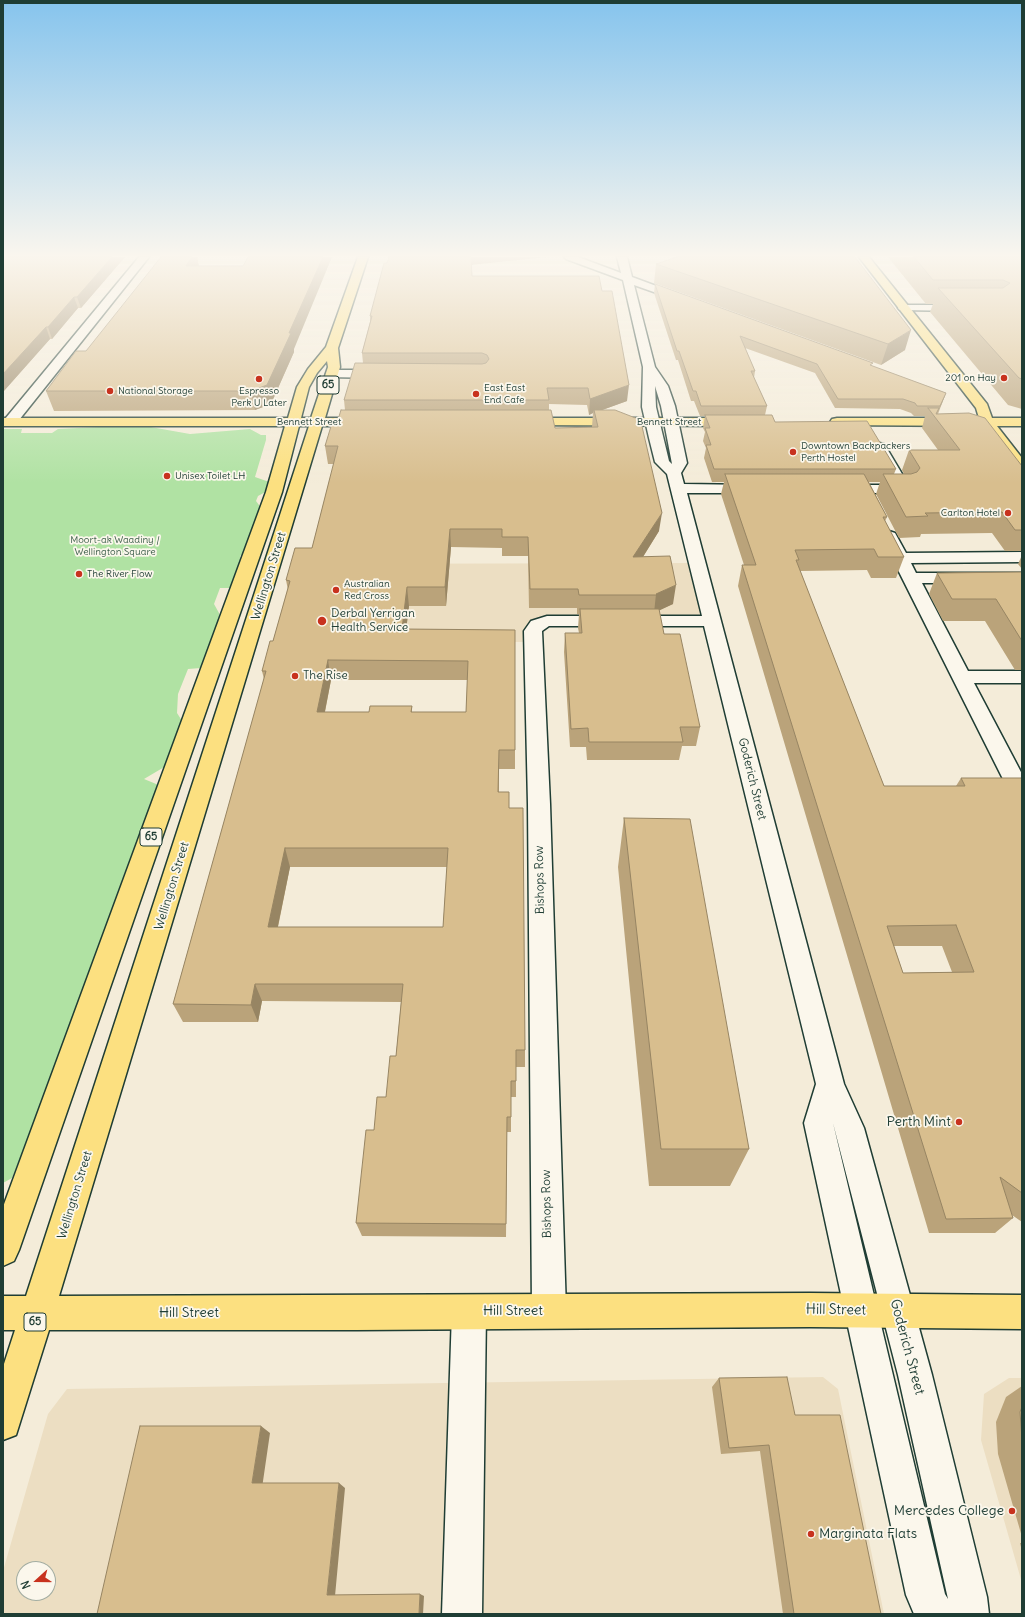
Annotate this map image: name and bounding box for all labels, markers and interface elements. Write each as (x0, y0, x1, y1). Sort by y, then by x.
place label: 201 on Hay (945, 372, 996, 384)
marker: 201 on Hay (999, 373, 1009, 383)
marker: Espresso Perk U Later (254, 374, 264, 384)
road number: 65 (317, 376, 339, 394)
place label: East East End Cafe (484, 382, 525, 406)
place label: National Storage (118, 385, 193, 397)
place label: Espresso Perk U Later (231, 385, 287, 408)
marker: National Storage (105, 386, 115, 396)
marker: East East End Cafe (471, 389, 481, 399)
street label: Bennett Street (277, 416, 341, 428)
street label: Bennett Street (637, 416, 701, 428)
place label: Downtown Backpackers Perth Hostel (801, 440, 910, 464)
marker: Downtown Backpackers Perth Hostel (788, 447, 798, 457)
place label: Unisex Toilet LH (175, 470, 245, 482)
marker: Unisex Toilet LH (162, 471, 172, 481)
place label: Carlton Hotel (941, 507, 1000, 519)
marker: Carlton Hotel (1003, 508, 1013, 518)
street label: Wellington Street (249, 530, 289, 622)
park label: Moort-ak Waadiny / Wellington Square (70, 534, 160, 558)
place label: The River Flow (87, 568, 152, 580)
marker: The River Flow (74, 569, 84, 579)
place label: Australian Red Cross (344, 578, 390, 602)
marker: Australian Red Cross (331, 585, 341, 595)
place label: Derbal Yerrigan Health Service (331, 607, 415, 635)
marker: Derbal Yerrigan Health Service (316, 615, 328, 627)
place label: The Rise (303, 669, 348, 683)
marker: The Rise (290, 671, 300, 681)
street label: Goderich Street (735, 736, 769, 822)
road number: 65 (140, 828, 162, 846)
street label: Wellington Street (152, 840, 192, 932)
street label: Bishops Row (532, 846, 548, 914)
place label: Perth Mint (887, 1114, 951, 1130)
marker: Perth Mint (954, 1117, 964, 1127)
street label: Wellington Street (55, 1149, 95, 1241)
street label: Bishops Row (539, 1170, 555, 1238)
street label: Goderich Street (886, 1297, 928, 1397)
street label: Hill Street (806, 1301, 866, 1319)
street label: Hill Street (483, 1303, 543, 1319)
street label: Hill Street (159, 1305, 219, 1321)
road number: 65 (24, 1313, 46, 1331)
place label: Mercedes College (894, 1503, 1004, 1519)
marker: Mercedes College (1007, 1506, 1017, 1516)
place label: Marginata Flats (819, 1526, 917, 1542)
marker: Marginata Flats (806, 1529, 816, 1539)
north arrow (16, 1561, 56, 1601)
text: N (18, 1579, 34, 1591)

